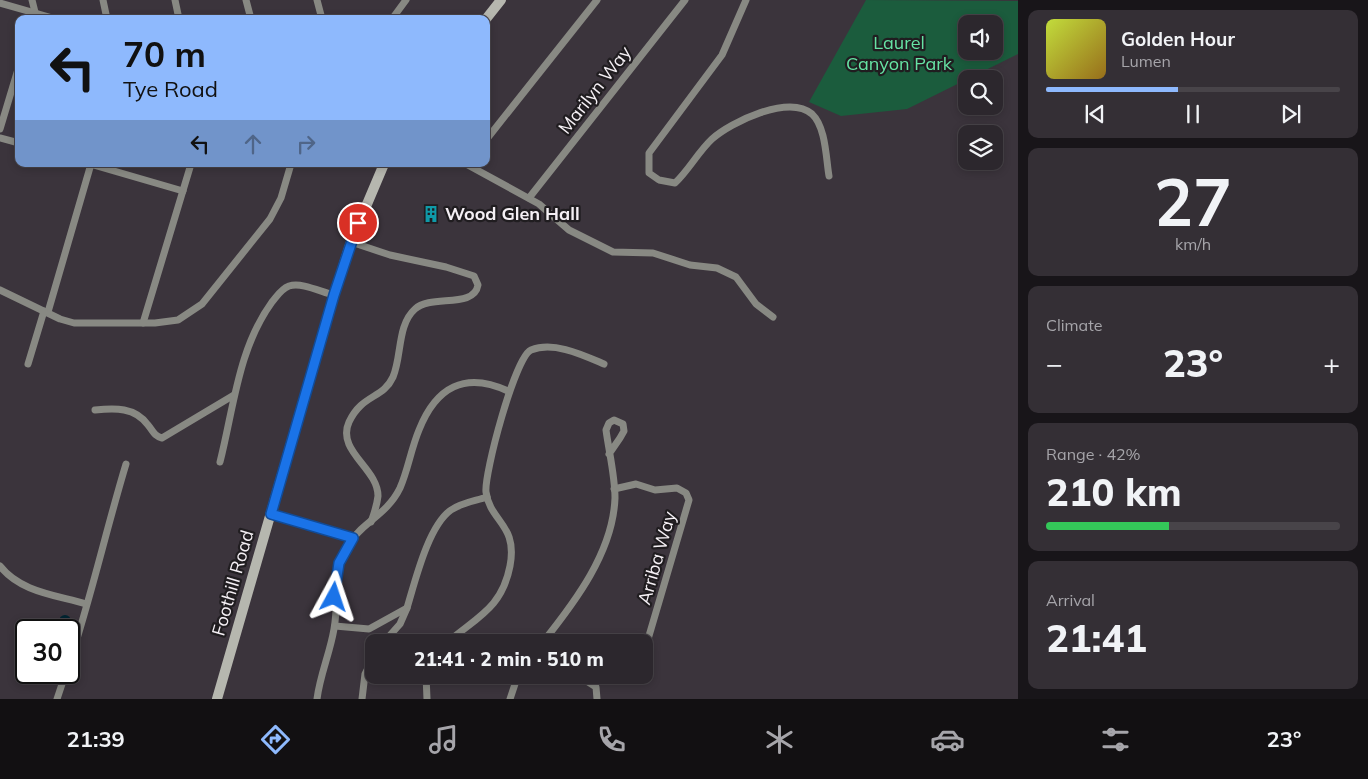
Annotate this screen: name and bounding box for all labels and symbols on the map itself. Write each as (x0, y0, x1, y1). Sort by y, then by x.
park label: Laurel Canyon Park (846, 31, 953, 75)
street label: Marilyn Way (553, 41, 636, 138)
pin (337, 202, 379, 244)
place label: Wood Glen Hall (445, 202, 580, 225)
building icon: Wood Glen Hall (421, 204, 441, 224)
street label: Arriba Way (632, 508, 681, 607)
street label: Foothill Road (206, 527, 259, 638)
position arrow (307, 570, 359, 622)
speed limit sign: 30 (15, 619, 80, 684)

